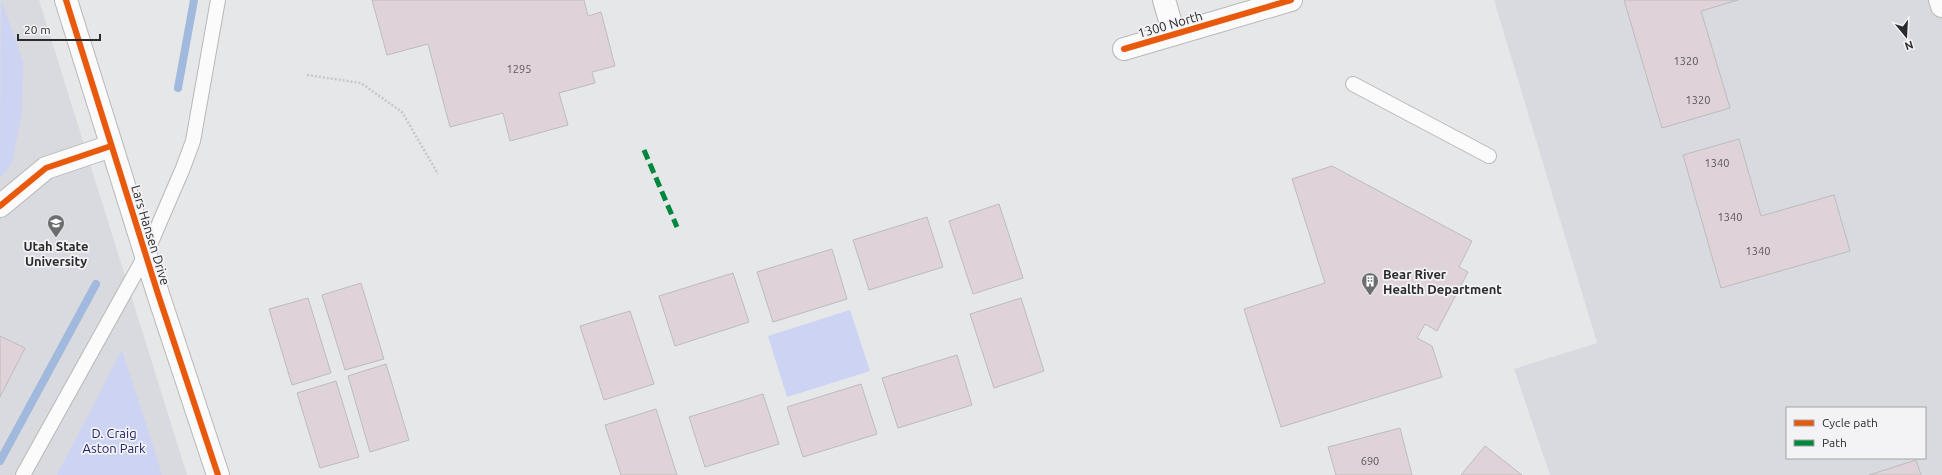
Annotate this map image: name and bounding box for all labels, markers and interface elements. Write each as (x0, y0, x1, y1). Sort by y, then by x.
street label: 1300 North (1136, 8, 1204, 40)
scale bar (18, 16, 100, 42)
north arrow (1886, 16, 1926, 56)
text: 20 m (24, 23, 51, 36)
text: N (1903, 39, 1915, 52)
house number: 1320 (1674, 55, 1698, 67)
house number: 1295 (507, 63, 531, 75)
house number: 1320 (1686, 94, 1710, 106)
house number: 1340 (1705, 157, 1729, 169)
street label: Lars Hansen Drive (129, 183, 173, 287)
house number: 1340 (1718, 211, 1742, 223)
school or university icon: Utah State University (46, 213, 66, 238)
place label: Utah State University (24, 239, 89, 268)
house number: 1340 (1746, 245, 1770, 257)
place label: Bear River Health Department (1383, 267, 1502, 296)
building icon: Bear River Health Department (1360, 271, 1380, 296)
legend (1786, 407, 1926, 459)
text: Cycle path (1822, 416, 1878, 429)
park label: D. Craig Aston Park (82, 426, 146, 455)
text: Path (1822, 436, 1847, 449)
house number: 690 (1361, 455, 1379, 467)

